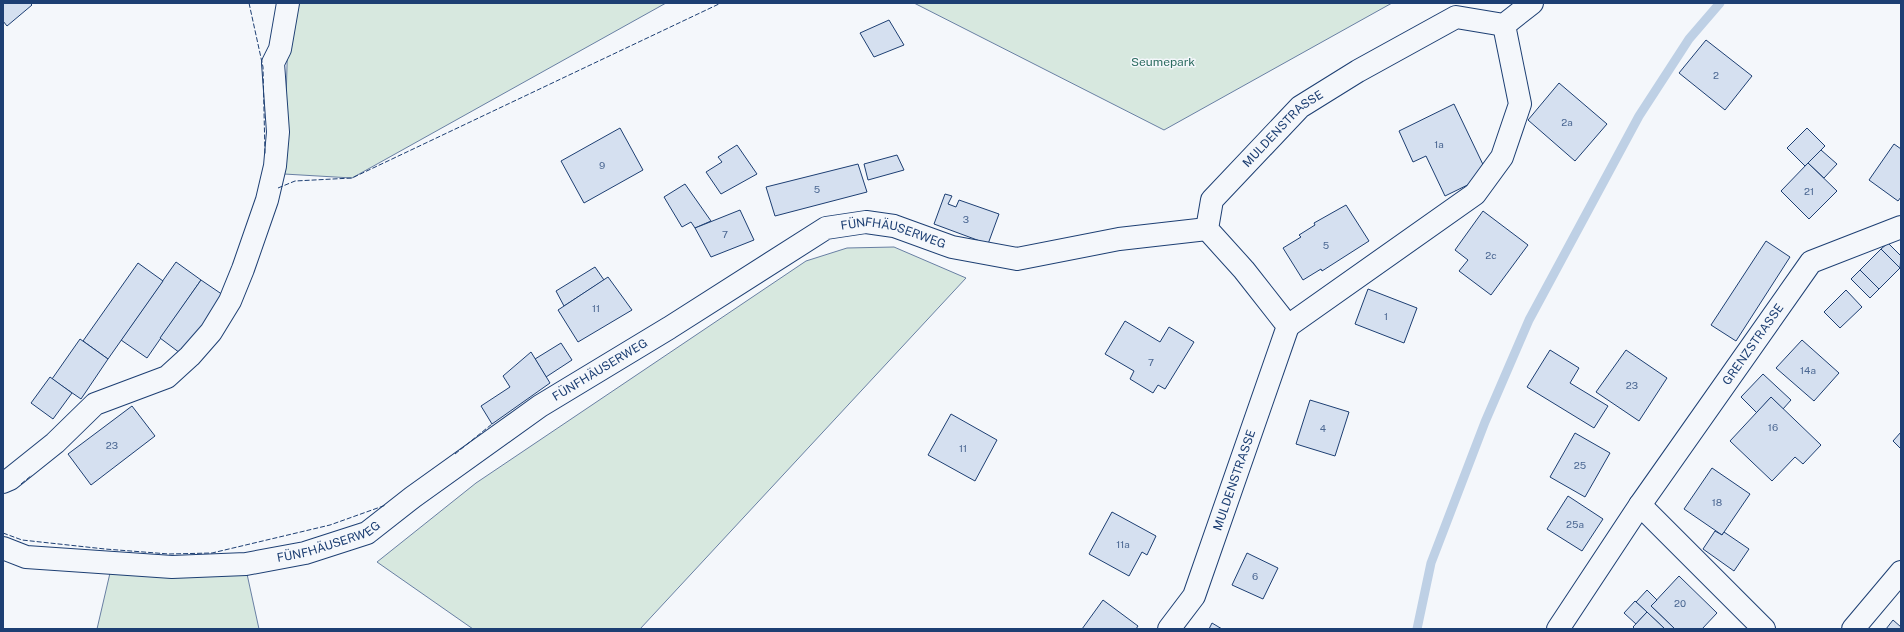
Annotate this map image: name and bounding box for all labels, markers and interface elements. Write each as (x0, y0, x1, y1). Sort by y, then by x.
park label: Seumepark (1131, 55, 1195, 69)
house number: 2 (1713, 69, 1719, 81)
street label: MULDENSTRASSE (1240, 87, 1326, 170)
house number: 2a (1561, 116, 1573, 128)
house number: 1a (1434, 138, 1444, 150)
house number: 9 (599, 159, 605, 171)
house number: 5 (814, 183, 820, 195)
house number: 21 (1804, 185, 1814, 197)
house number: 3 (963, 213, 969, 225)
street label: FÜNFHÄUSERWEG (840, 215, 948, 251)
house number: 7 (722, 228, 728, 240)
house number: 5 (1323, 239, 1329, 251)
house number: 2c (1485, 249, 1497, 261)
street label: GRENZSTRASSE (1720, 301, 1786, 388)
house number: 11 (592, 302, 600, 314)
house number: 1 (1384, 310, 1388, 322)
street label: FÜNFHÄUSERWEG (550, 336, 650, 404)
house number: 7 (1148, 356, 1154, 368)
house number: 14a (1800, 364, 1816, 376)
house number: 23 (1626, 379, 1638, 391)
house number: 16 (1768, 421, 1778, 433)
house number: 4 (1320, 422, 1326, 434)
street label: MULDENSTRASSE (1210, 428, 1258, 533)
house number: 23 (106, 439, 118, 451)
house number: 11 (959, 442, 967, 454)
house number: 25 (1574, 459, 1586, 471)
house number: 18 (1712, 496, 1722, 508)
street label: FÜNFHÄUSERWEG (276, 518, 383, 565)
house number: 25a (1566, 518, 1584, 530)
house number: 11a (1116, 538, 1130, 550)
house number: 6 (1252, 570, 1258, 582)
house number: 20 (1674, 597, 1686, 609)

